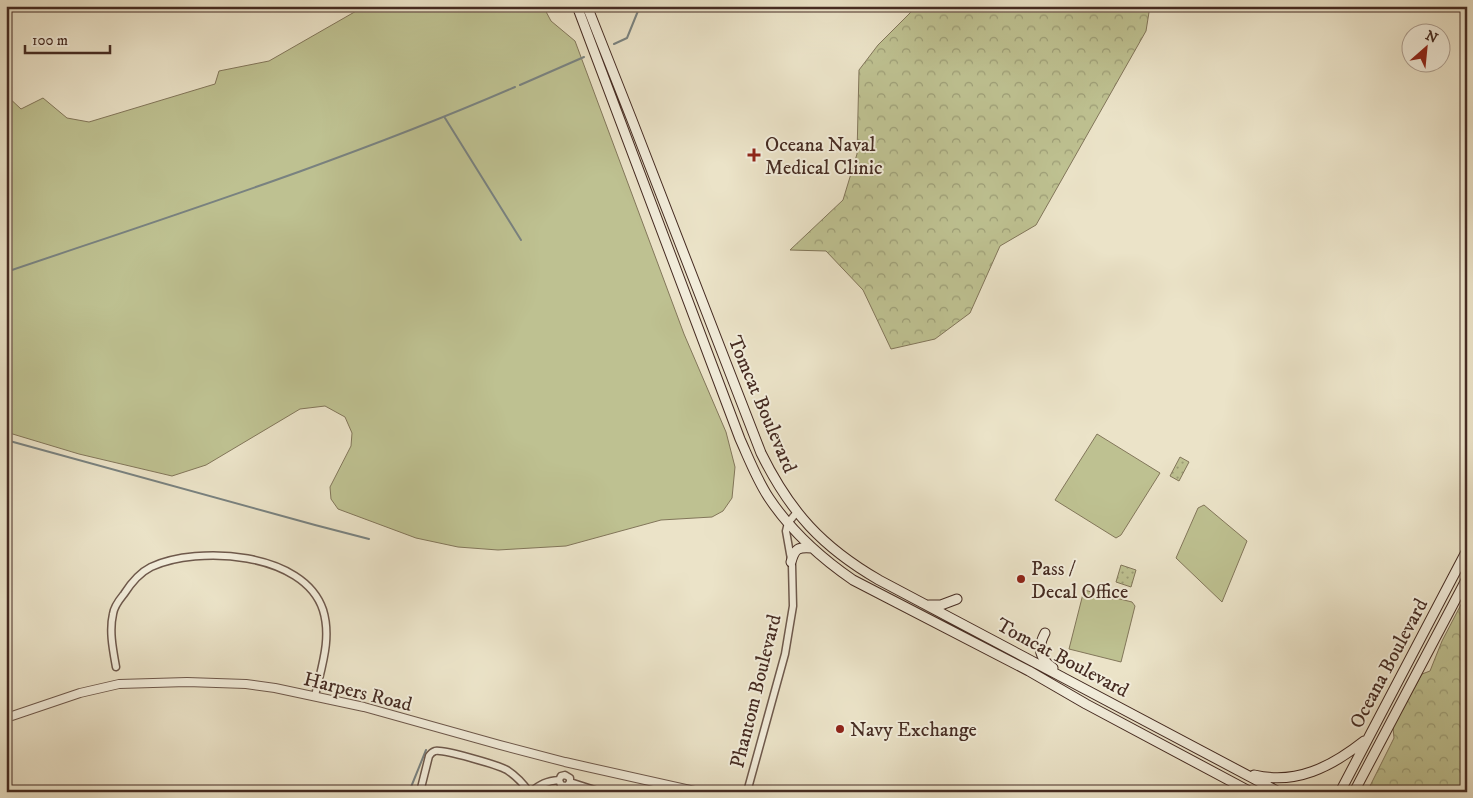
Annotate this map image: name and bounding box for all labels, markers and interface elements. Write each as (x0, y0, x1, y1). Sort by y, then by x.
scale bar (25, 22, 110, 54)
north arrow (1400, 22, 1450, 72)
text: N (1422, 27, 1441, 48)
text: 100 m (32, 31, 68, 50)
place label: Oceana Naval Medical Clinic (765, 133, 883, 181)
marker: Oceana Naval Medical Clinic (747, 148, 761, 162)
street label: Tomcat Boulevard (722, 332, 802, 477)
place label: Pass / Decal Office (1031, 557, 1128, 605)
marker: Pass / Decal Office (1015, 573, 1027, 585)
street label: Oceana Boulevard (1345, 594, 1434, 733)
street label: Phantom Boulevard (725, 612, 788, 771)
street label: Tomcat Boulevard (992, 613, 1133, 704)
street label: Harpers Road (301, 667, 414, 718)
place label: Navy Exchange (850, 718, 977, 743)
marker: Navy Exchange (834, 723, 846, 735)

